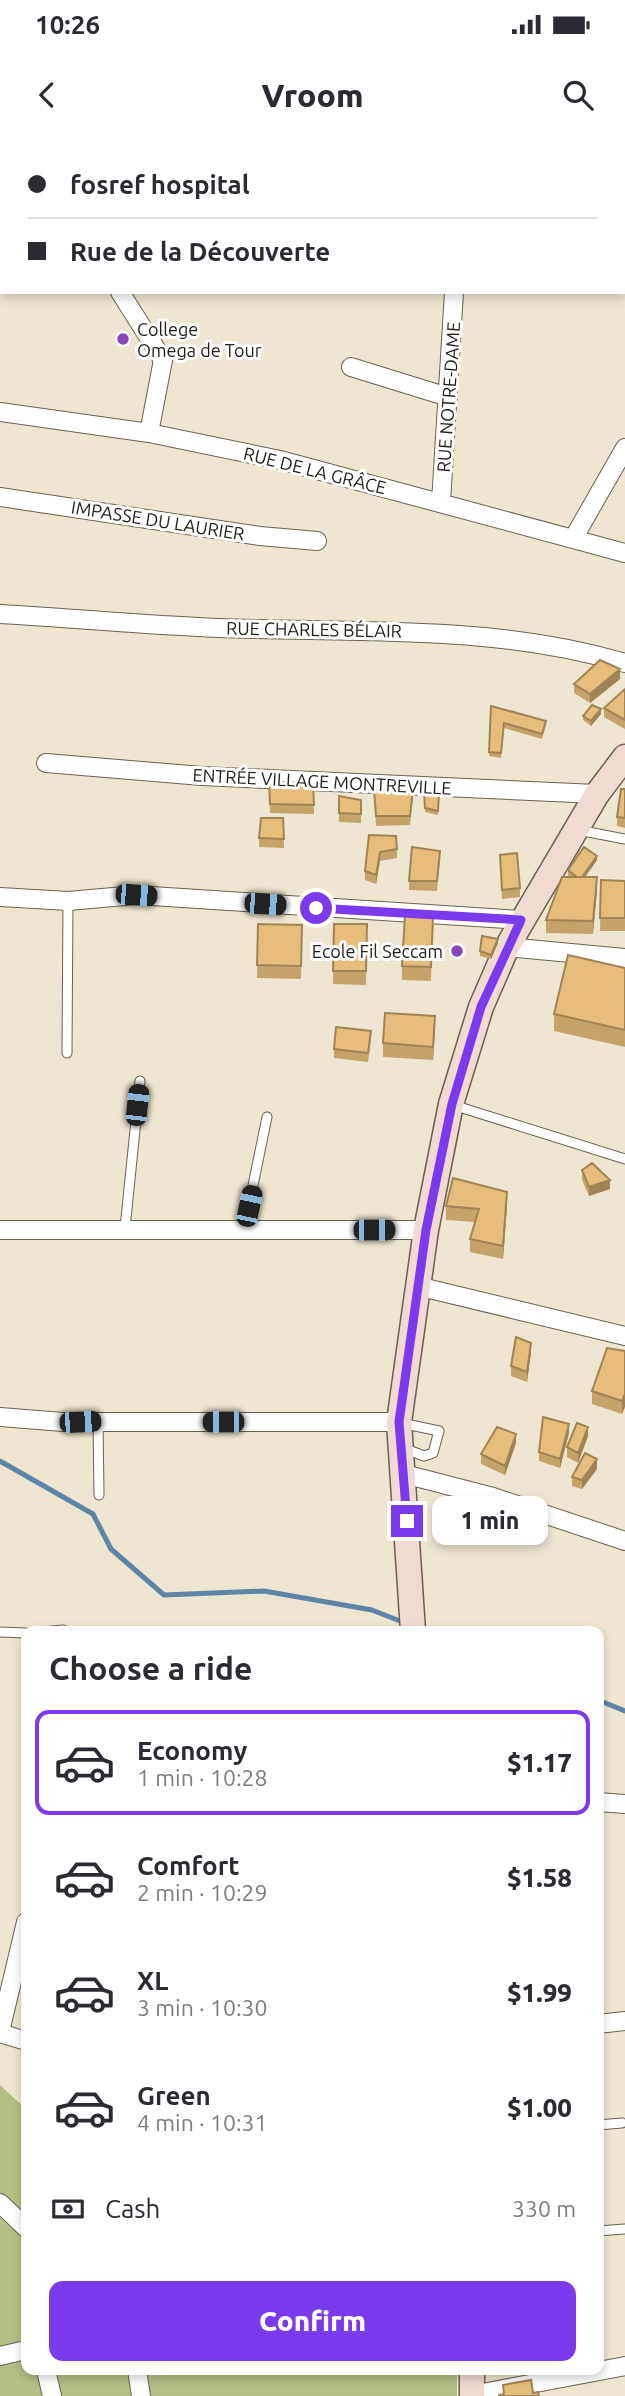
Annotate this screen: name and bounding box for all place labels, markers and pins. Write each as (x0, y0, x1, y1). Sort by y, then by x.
place label: College Omega de Tour (137, 319, 262, 360)
marker: College Omega de Tour (115, 331, 131, 347)
place label: Ecole Fil Seccam (312, 941, 443, 961)
marker: Ecole Fil Seccam (449, 943, 465, 959)

